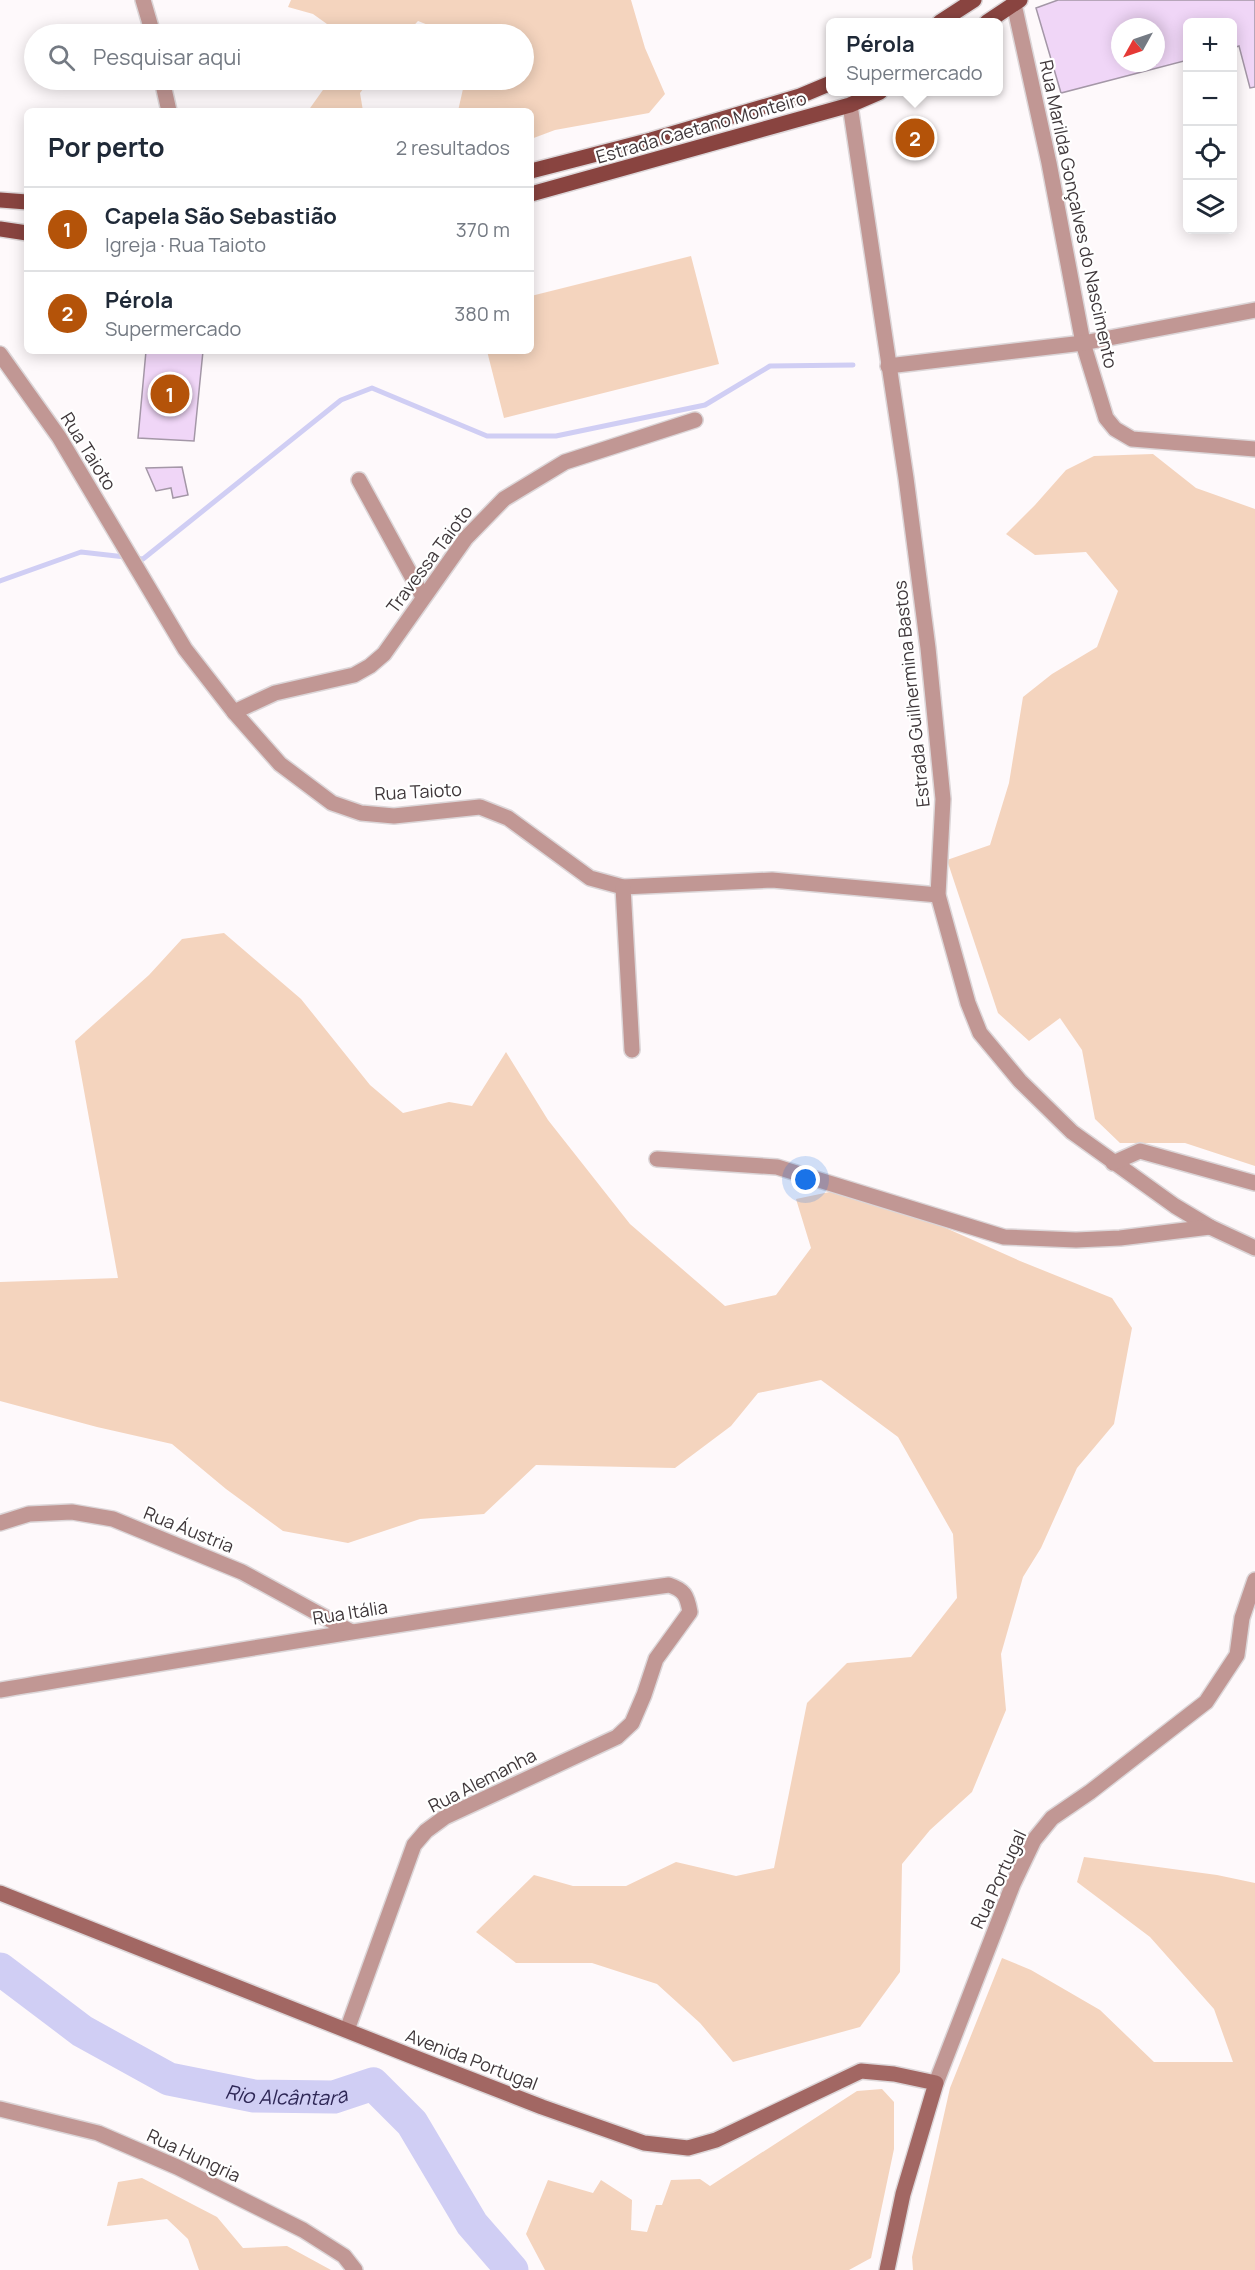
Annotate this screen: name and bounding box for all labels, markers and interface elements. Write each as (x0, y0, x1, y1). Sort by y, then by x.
popup (826, 18, 1003, 96)
north arrow (1111, 18, 1165, 72)
map controls (1183, 18, 1237, 234)
button: + (1183, 18, 1237, 72)
search box (24, 24, 534, 90)
text: Pérola (846, 29, 915, 59)
icon: search (45, 41, 78, 74)
text: Pesquisar aqui (93, 42, 241, 72)
street label: Rua Marilda Gonçalves do Nascimento (1035, 58, 1123, 370)
text: Supermercado (846, 59, 983, 86)
button: − (1183, 72, 1237, 126)
street label: Estrada Caetano Monteiro (593, 85, 809, 169)
pin: 2 (896, 116, 934, 160)
button: locate (1183, 126, 1237, 180)
text: Por perto (48, 129, 165, 165)
text: 2 resultados (396, 134, 510, 161)
button: layers (1183, 180, 1237, 234)
text: Capela São Sebastião (105, 201, 337, 231)
text: 1 (63, 216, 72, 243)
text: 370 m (456, 216, 510, 243)
text: Igreja · Rua Taioto (105, 231, 266, 258)
text: Pérola (105, 285, 173, 315)
text: 2 (62, 300, 73, 327)
text: 380 m (454, 300, 510, 327)
text: Supermercado (105, 315, 241, 342)
pin: 1 (150, 372, 190, 416)
street label: Rua Taioto (56, 408, 122, 494)
street label: Travessa Taioto (381, 500, 477, 618)
street label: Estrada Guilhermina Bastos (887, 579, 935, 809)
street label: Rua Taioto (374, 777, 462, 805)
your location (791, 1165, 820, 1194)
street label: Rua Áustria (140, 1500, 238, 1558)
street label: Rua Itália (311, 1594, 389, 1630)
street label: Rua Alemanha (424, 1742, 540, 1818)
street label: Rua Portugal (965, 1826, 1031, 1932)
street label: Avenida Portugal (403, 2023, 541, 2095)
water label: Rio Alcântara (223, 2077, 351, 2111)
street label: Rua Hungria (143, 2123, 245, 2187)

